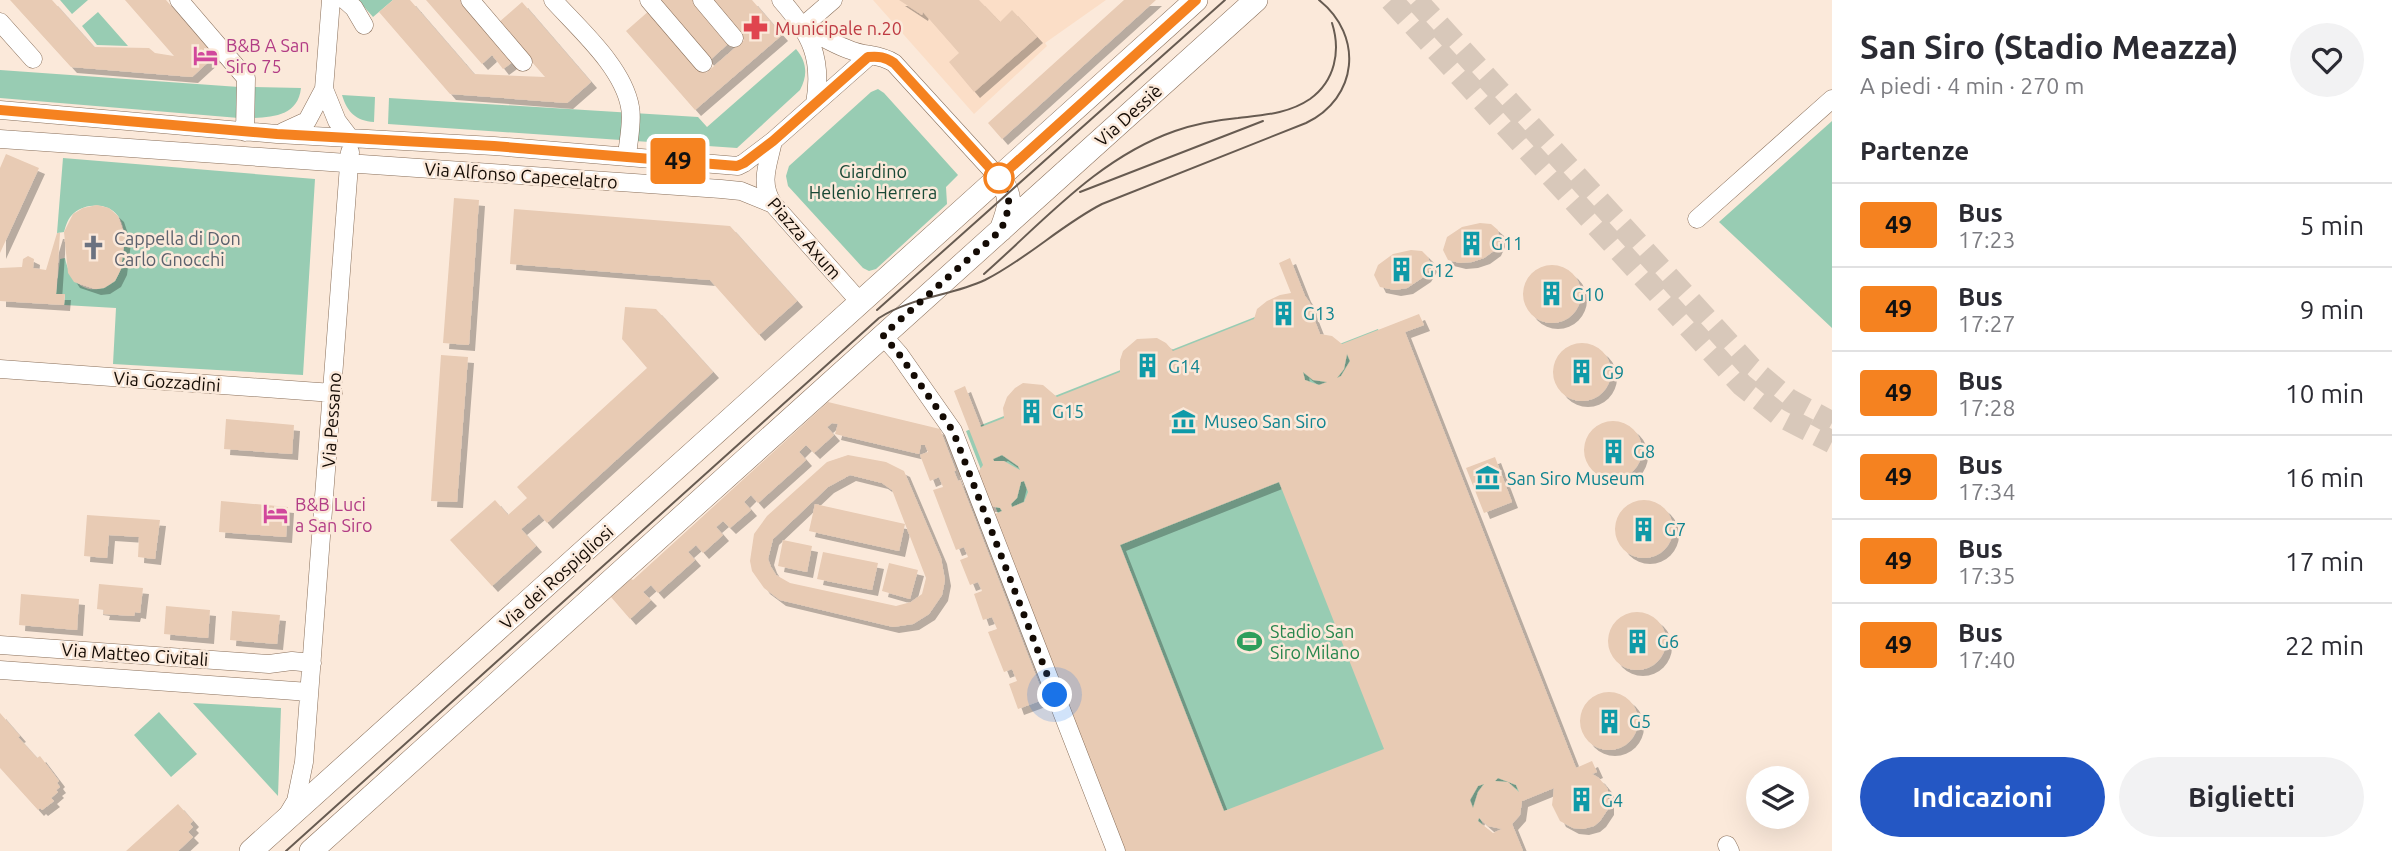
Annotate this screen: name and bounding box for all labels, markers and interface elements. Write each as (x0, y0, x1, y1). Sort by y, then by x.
pharmacy icon: Municipale n.20 (741, 14, 769, 42)
place label: Municipale n.20 (775, 18, 902, 38)
button: heart (2290, 23, 2364, 97)
text: San Siro (Stadio Meazza) (1860, 28, 2238, 65)
place label: B&B A San Siro 75 (226, 35, 310, 76)
hotel icon: B&B A San Siro 75 (192, 41, 220, 69)
text: A piedi · 4 min · 270 m (1860, 73, 2084, 98)
street label: Via Dessiè (1091, 80, 1165, 150)
text: Partenze (1860, 136, 1969, 165)
line badge: 49 (646, 138, 710, 184)
text: 49 (664, 147, 692, 174)
street label: Via Alfonso Capecelatro (424, 158, 618, 192)
park label: Giardino Helenio Herrera (809, 161, 937, 202)
unlabelled marker (984, 163, 1014, 193)
street label: Piazza Axum (764, 193, 846, 283)
text: Bus (1958, 198, 2003, 227)
text: 49 (1885, 211, 1912, 238)
text: 5 min (2300, 211, 2364, 240)
text: 17:23 (1958, 227, 2016, 252)
place label: Cappella di Don Carlo Gnocchi (114, 228, 241, 269)
building icon: G11 (1457, 229, 1485, 257)
place label: G11 (1491, 233, 1523, 253)
church icon: Cappella di Don Carlo Gnocchi (80, 234, 108, 262)
building icon: G12 (1388, 256, 1416, 284)
place label: G12 (1422, 260, 1454, 280)
building icon: G10 (1538, 280, 1566, 308)
text: Bus (1958, 282, 2003, 311)
place label: G10 (1572, 284, 1604, 304)
text: 49 (1885, 295, 1912, 322)
text: 9 min (2300, 295, 2364, 324)
building icon: G13 (1269, 299, 1297, 327)
place label: G13 (1303, 303, 1335, 323)
text: 17:27 (1958, 311, 2016, 336)
building icon: G14 (1134, 352, 1162, 380)
place label: G14 (1168, 356, 1200, 376)
building icon: G9 (1568, 358, 1596, 386)
place label: G9 (1602, 362, 1624, 382)
text: Bus (1958, 366, 2003, 395)
street label: Via Gozzadini (113, 367, 221, 395)
street label: Via Pessano (318, 372, 344, 468)
text: 49 (1885, 379, 1912, 406)
text: 10 min (2285, 379, 2364, 408)
text: 17:28 (1958, 395, 2016, 420)
building icon: G15 (1018, 397, 1046, 425)
place label: G15 (1052, 401, 1084, 421)
museum icon: Museo San Siro (1170, 407, 1198, 435)
place label: Museo San Siro (1204, 411, 1327, 431)
building icon: G8 (1599, 437, 1627, 465)
place label: G8 (1633, 441, 1655, 461)
text: Bus (1958, 450, 2003, 479)
text: 49 (1885, 463, 1912, 490)
text: 16 min (2285, 463, 2364, 492)
museum icon: San Siro Museum (1473, 464, 1501, 492)
place label: San Siro Museum (1507, 468, 1645, 488)
text: 17:34 (1958, 479, 2016, 504)
place label: B&B Luci a San Siro (295, 494, 373, 535)
hotel icon: B&B Luci a San Siro (261, 500, 289, 528)
building icon: G7 (1630, 515, 1658, 543)
place label: G7 (1664, 519, 1686, 539)
street label: Via dei Rospigliosi (495, 521, 617, 633)
text: Bus (1958, 534, 2003, 563)
text: 49 (1885, 547, 1912, 574)
text: 17 min (2285, 547, 2364, 576)
text: 17:35 (1958, 563, 2016, 588)
text: Bus (1958, 618, 2003, 647)
place label: Stadio San Siro Milano (1270, 621, 1360, 662)
sports icon: Stadio San Siro Milano (1236, 627, 1264, 655)
building icon: G6 (1623, 627, 1651, 655)
place label: G6 (1657, 631, 1679, 651)
text: 49 (1885, 631, 1912, 658)
text: 22 min (2285, 631, 2364, 660)
street label: Via Matteo Civitali (61, 639, 209, 669)
text: 17:40 (1958, 647, 2016, 672)
your location (1037, 677, 1072, 712)
building icon: G5 (1595, 707, 1623, 735)
place label: G5 (1629, 711, 1651, 731)
button: Indicazioni (1860, 757, 2105, 837)
button: Biglietti (2119, 757, 2364, 837)
map controls (1746, 766, 1809, 829)
button: layers (1746, 766, 1809, 829)
building icon: G4 (1567, 786, 1595, 814)
place label: G4 (1601, 790, 1623, 810)

